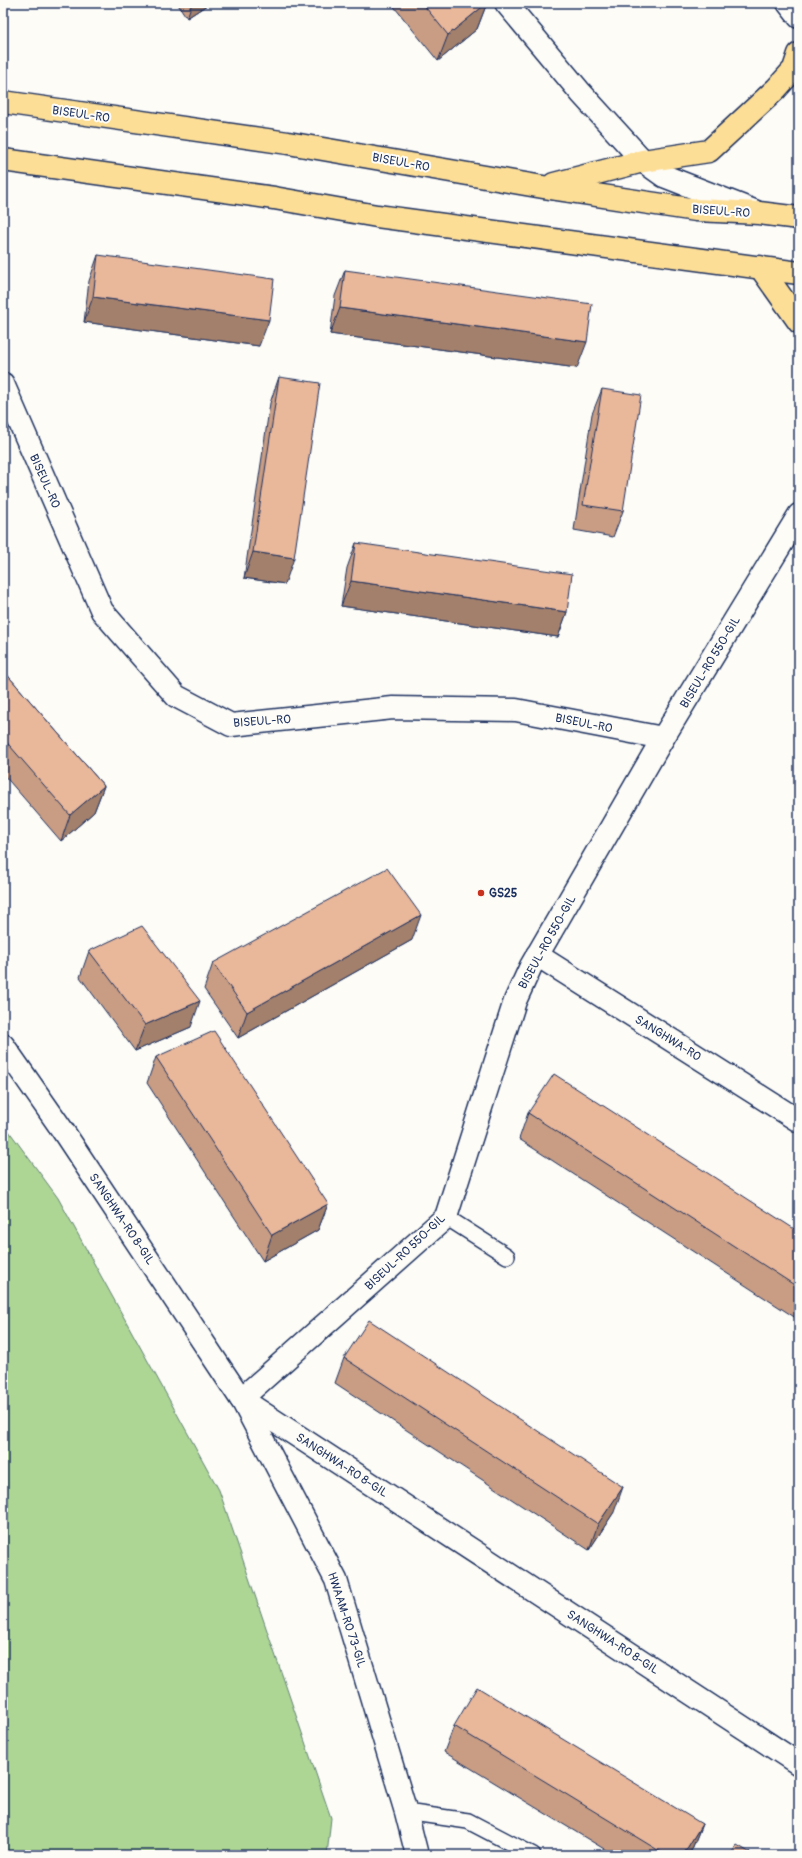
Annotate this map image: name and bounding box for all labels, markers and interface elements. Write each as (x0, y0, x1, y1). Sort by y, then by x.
street label: BISEUL-RO (51, 103, 111, 126)
street label: BISEUL-RO (371, 150, 431, 175)
street label: BISEUL-RO (692, 202, 751, 221)
street label: BISEUL-RO (26, 452, 63, 511)
street label: BISEUL-RO 550-GIL (677, 613, 744, 711)
street label: BISEUL-RO (554, 711, 614, 736)
street label: BISEUL-RO (233, 712, 292, 731)
place label: GS25 (489, 886, 518, 901)
marker: GS25 (476, 888, 486, 898)
street label: BISEUL-RO 550-GIL (515, 893, 580, 992)
street label: SANGHWA-RO (632, 1012, 704, 1065)
street label: SANGHWA-RO 8-GIL (85, 1171, 158, 1268)
street label: BISEUL-RO 550-GIL (362, 1211, 449, 1294)
street label: SANGHWA-RO 8-GIL (293, 1430, 391, 1501)
street label: HWAAM-RO 73-GIL (324, 1570, 369, 1670)
street label: SANGHWA-RO 8-GIL (564, 1607, 662, 1678)

